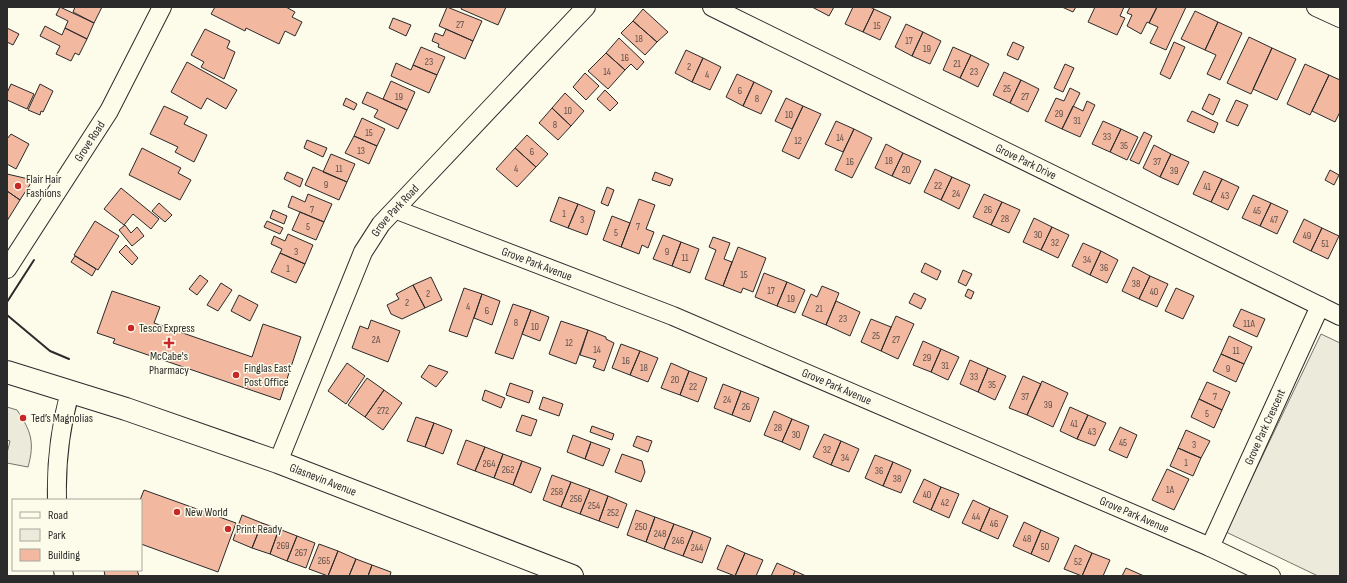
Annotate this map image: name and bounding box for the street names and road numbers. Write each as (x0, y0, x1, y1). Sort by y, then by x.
street label: Grove Road (71, 118, 109, 165)
street label: Grove Park Drive (993, 141, 1059, 183)
street label: Grove Park Road (368, 182, 422, 240)
street label: Grove Park Avenue (499, 244, 574, 285)
street label: Grove Park Avenue (800, 365, 874, 409)
street label: Grove Park Crescent (1241, 387, 1289, 467)
street label: Glasnevin Avenue (287, 460, 359, 500)
street label: Grove Park Avenue (1097, 493, 1172, 537)

